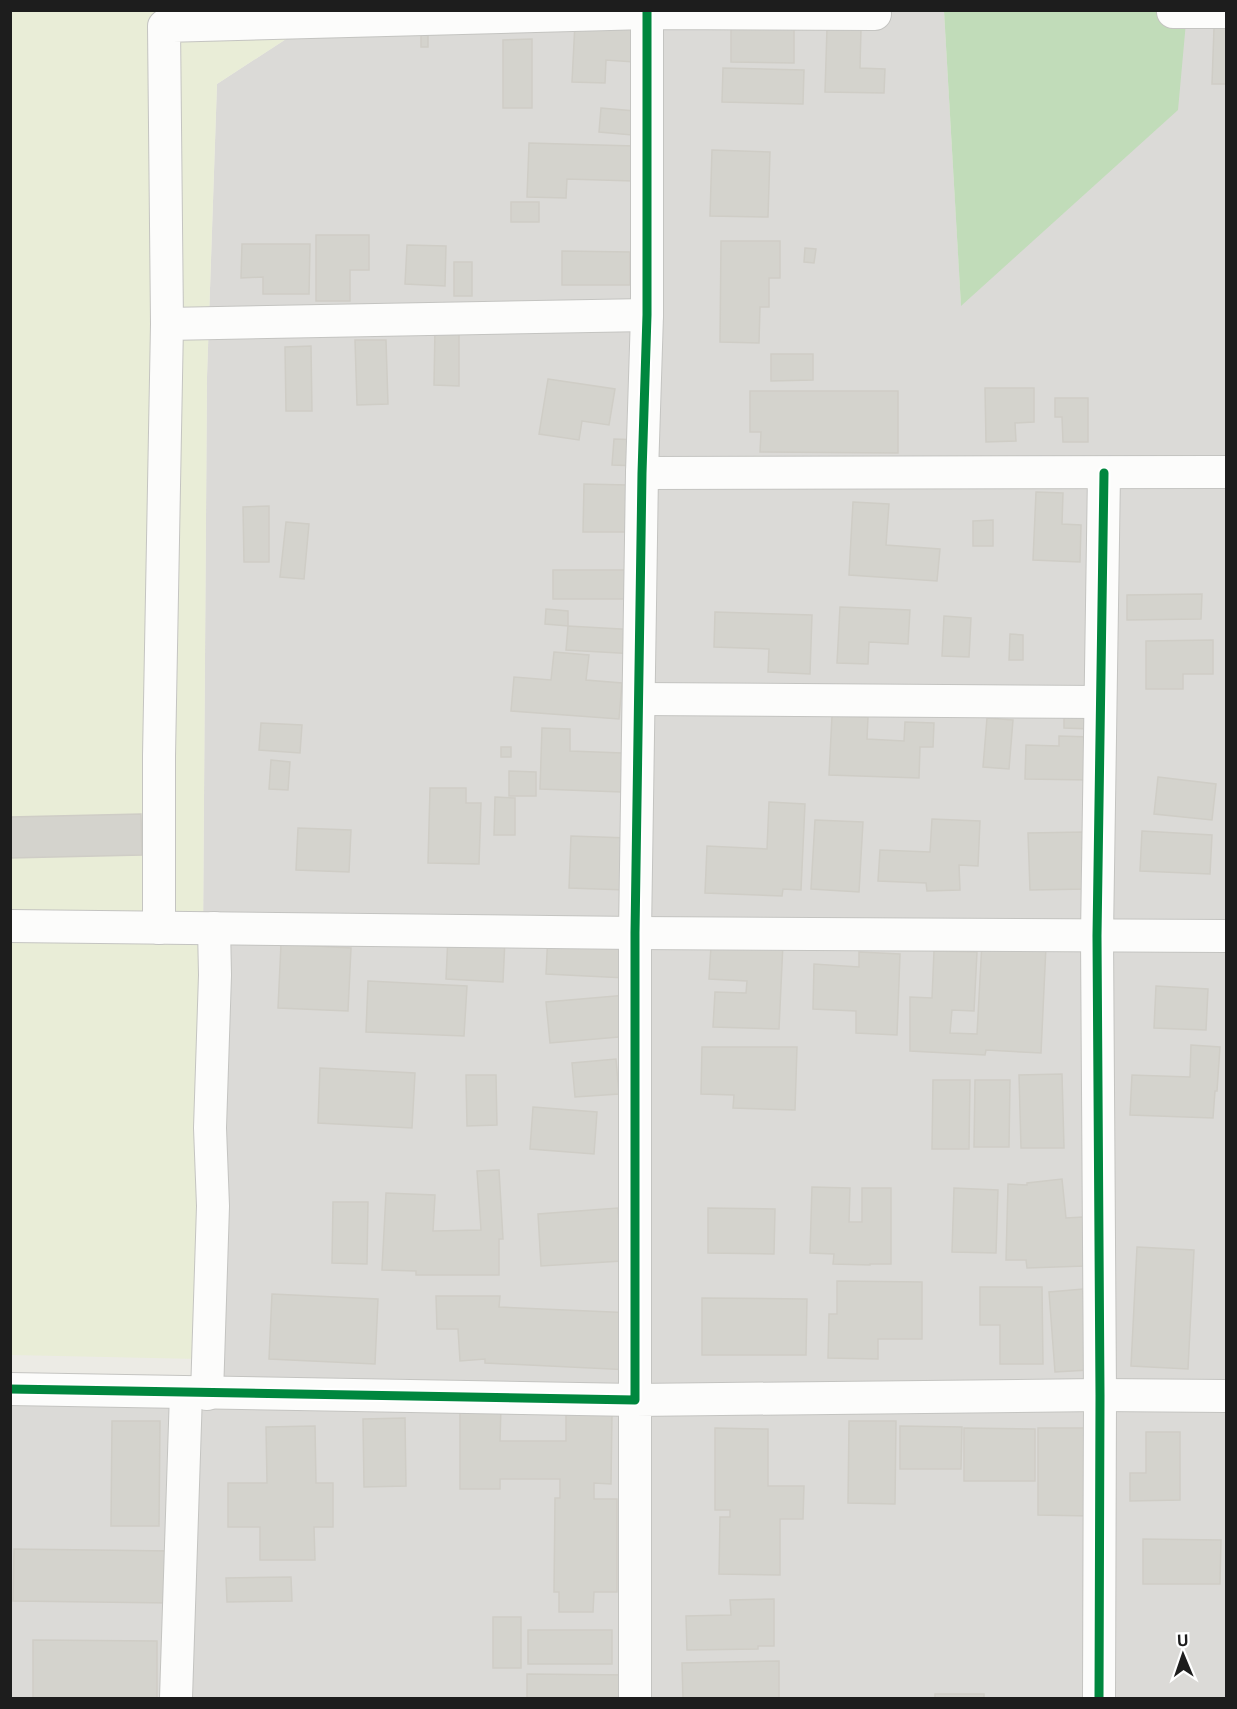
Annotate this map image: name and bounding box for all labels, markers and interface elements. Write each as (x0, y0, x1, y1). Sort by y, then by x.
north arrow (1153, 1625, 1213, 1685)
text: U (1176, 1631, 1189, 1650)

